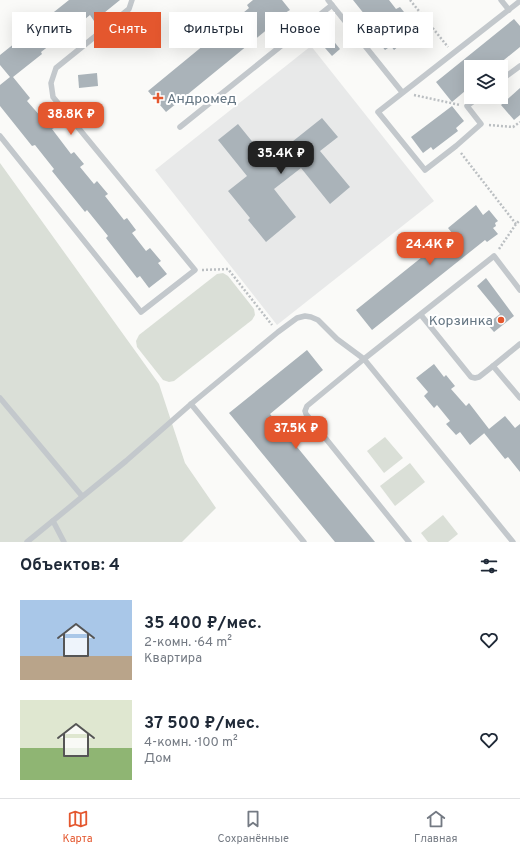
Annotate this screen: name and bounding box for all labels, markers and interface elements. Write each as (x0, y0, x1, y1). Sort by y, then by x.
chip: Купить (12, 12, 86, 48)
chip: Снять (94, 12, 161, 48)
chip: Фильтры (169, 12, 257, 48)
chip: Новое (265, 12, 335, 48)
chip: Квартира (343, 12, 433, 48)
map controls (464, 60, 508, 104)
button: layers (464, 60, 508, 104)
place label: Андромед (167, 91, 237, 108)
marker: Андромед (152, 92, 164, 104)
pin: 38.8K ₽ (34, 102, 108, 136)
text: 38.8K ₽ (47, 107, 95, 123)
pin: 35.4K ₽ (244, 141, 318, 175)
text: 35.4K ₽ (257, 146, 305, 162)
pin: 24.4K ₽ (393, 232, 467, 266)
text: 24.4K ₽ (406, 237, 454, 253)
place label: Корзинка (429, 313, 493, 330)
marker: Корзинка (496, 315, 506, 325)
pin: 37.5K ₽ (259, 416, 333, 450)
text: 37.5K ₽ (273, 421, 319, 437)
text: Объектов: 4 (20, 555, 120, 577)
icon: filters (478, 555, 500, 577)
text: 35 400 ₽/мес. (144, 613, 261, 635)
icon: home (52, 616, 100, 664)
icon: heart (478, 629, 500, 651)
text: 2-комн. · 64 m² (144, 635, 232, 651)
text: Квартира (144, 651, 202, 667)
text: 37 500 ₽/мес. (144, 713, 259, 735)
icon: home (52, 716, 100, 764)
icon: heart (478, 729, 500, 751)
text: 4-комн. · 100 m² (144, 735, 238, 751)
text: Дом (144, 751, 171, 767)
tab: Карта (62, 808, 93, 846)
tab: Сохранённые (218, 808, 289, 846)
tab: Главная (414, 808, 458, 846)

